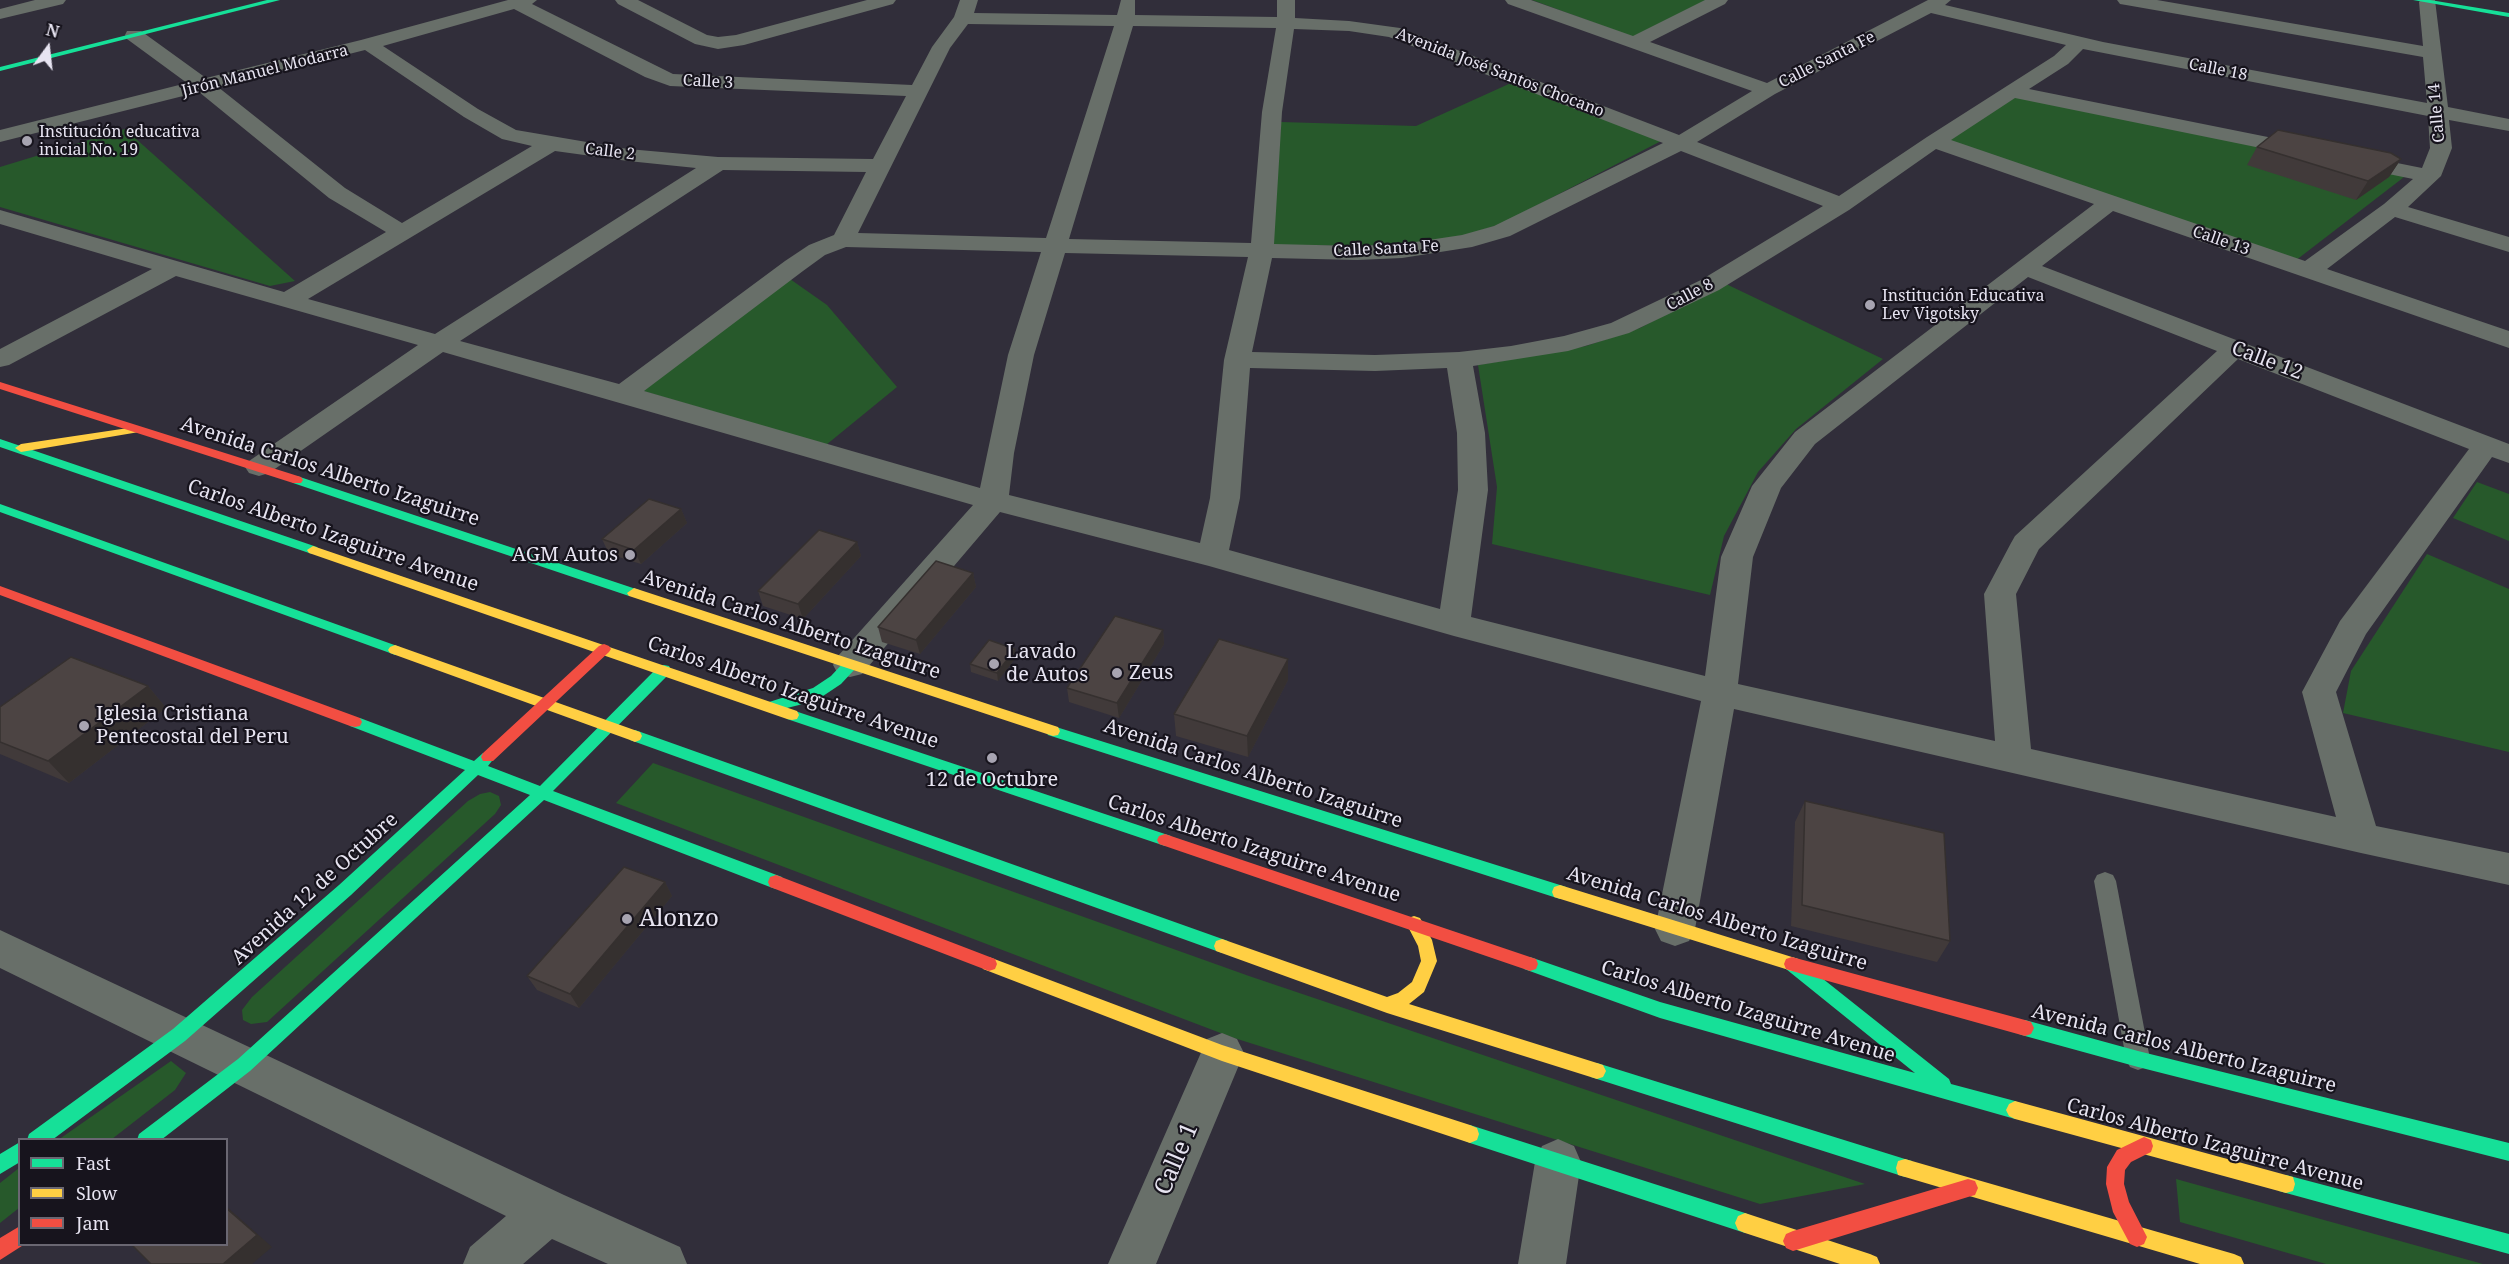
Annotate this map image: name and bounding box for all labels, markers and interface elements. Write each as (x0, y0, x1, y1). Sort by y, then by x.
north arrow (18, 18, 78, 78)
text: N (44, 18, 62, 43)
street label: Avenida José Santos Chocano (1393, 24, 1607, 122)
street label: Calle Santa Fe (1776, 27, 1878, 93)
street label: Jirón Manuel Modarra (180, 41, 350, 101)
street label: Calle 18 (2187, 55, 2249, 85)
street label: Calle 3 (682, 71, 734, 93)
street label: Calle 14 (2425, 83, 2449, 143)
place label: Institución educativa inicial No. 19 (39, 122, 200, 160)
marker: Institución educativa inicial No. 19 (20, 134, 34, 148)
street label: Calle 2 (584, 139, 636, 165)
street label: Calle 13 (2190, 222, 2252, 260)
street label: Calle Santa Fe (1333, 237, 1439, 261)
street label: Calle 8 (1663, 275, 1717, 315)
place label: Institución Educativa Lev Vigotsky (1882, 286, 2045, 324)
marker: Institución Educativa Lev Vigotsky (1863, 298, 1877, 312)
street label: Calle 12 (2228, 337, 2306, 385)
street label: Avenida Carlos Alberto Izaguirre (178, 412, 482, 532)
street label: Carlos Alberto Izaguirre Avenue (184, 475, 482, 597)
place label: AGM Autos (512, 543, 618, 567)
marker: AGM Autos (623, 548, 637, 562)
street label: Avenida Carlos Alberto Izaguirre (639, 565, 943, 685)
street label: Carlos Alberto Izaguirre Avenue (644, 632, 942, 754)
place label: Lavado de Autos (1006, 640, 1088, 687)
marker: Lavado de Autos (987, 657, 1001, 671)
place label: Zeus (1129, 661, 1173, 685)
marker: Zeus (1110, 666, 1124, 680)
place label: Iglesia Cristiana Pentecostal del Peru (96, 702, 289, 749)
street label: Avenida Carlos Alberto Izaguirre (1101, 714, 1405, 834)
marker: Iglesia Cristiana Pentecostal del Peru (77, 719, 91, 733)
marker: 12 de Octubre (985, 751, 999, 765)
place label: 12 de Octubre (926, 768, 1058, 792)
street label: Carlos Alberto Izaguirre Avenue (1105, 790, 1403, 908)
street label: Avenida 12 de Octubre (227, 808, 403, 970)
street label: Avenida Carlos Alberto Izaguirre (1564, 862, 1870, 976)
place label: Alonzo (639, 905, 719, 933)
marker: Alonzo (620, 912, 634, 926)
street label: Carlos Alberto Izaguirre Avenue (1598, 956, 1898, 1068)
street label: Avenida Carlos Alberto Izaguirre (2029, 1000, 2339, 1098)
street label: Carlos Alberto Izaguirre Avenue (2064, 1094, 2366, 1196)
street label: Calle 1 (1149, 1119, 1205, 1199)
legend (18, 1138, 228, 1246)
text: Fast (76, 1151, 111, 1175)
text: Slow (76, 1181, 117, 1205)
text: Jam (76, 1211, 110, 1235)

